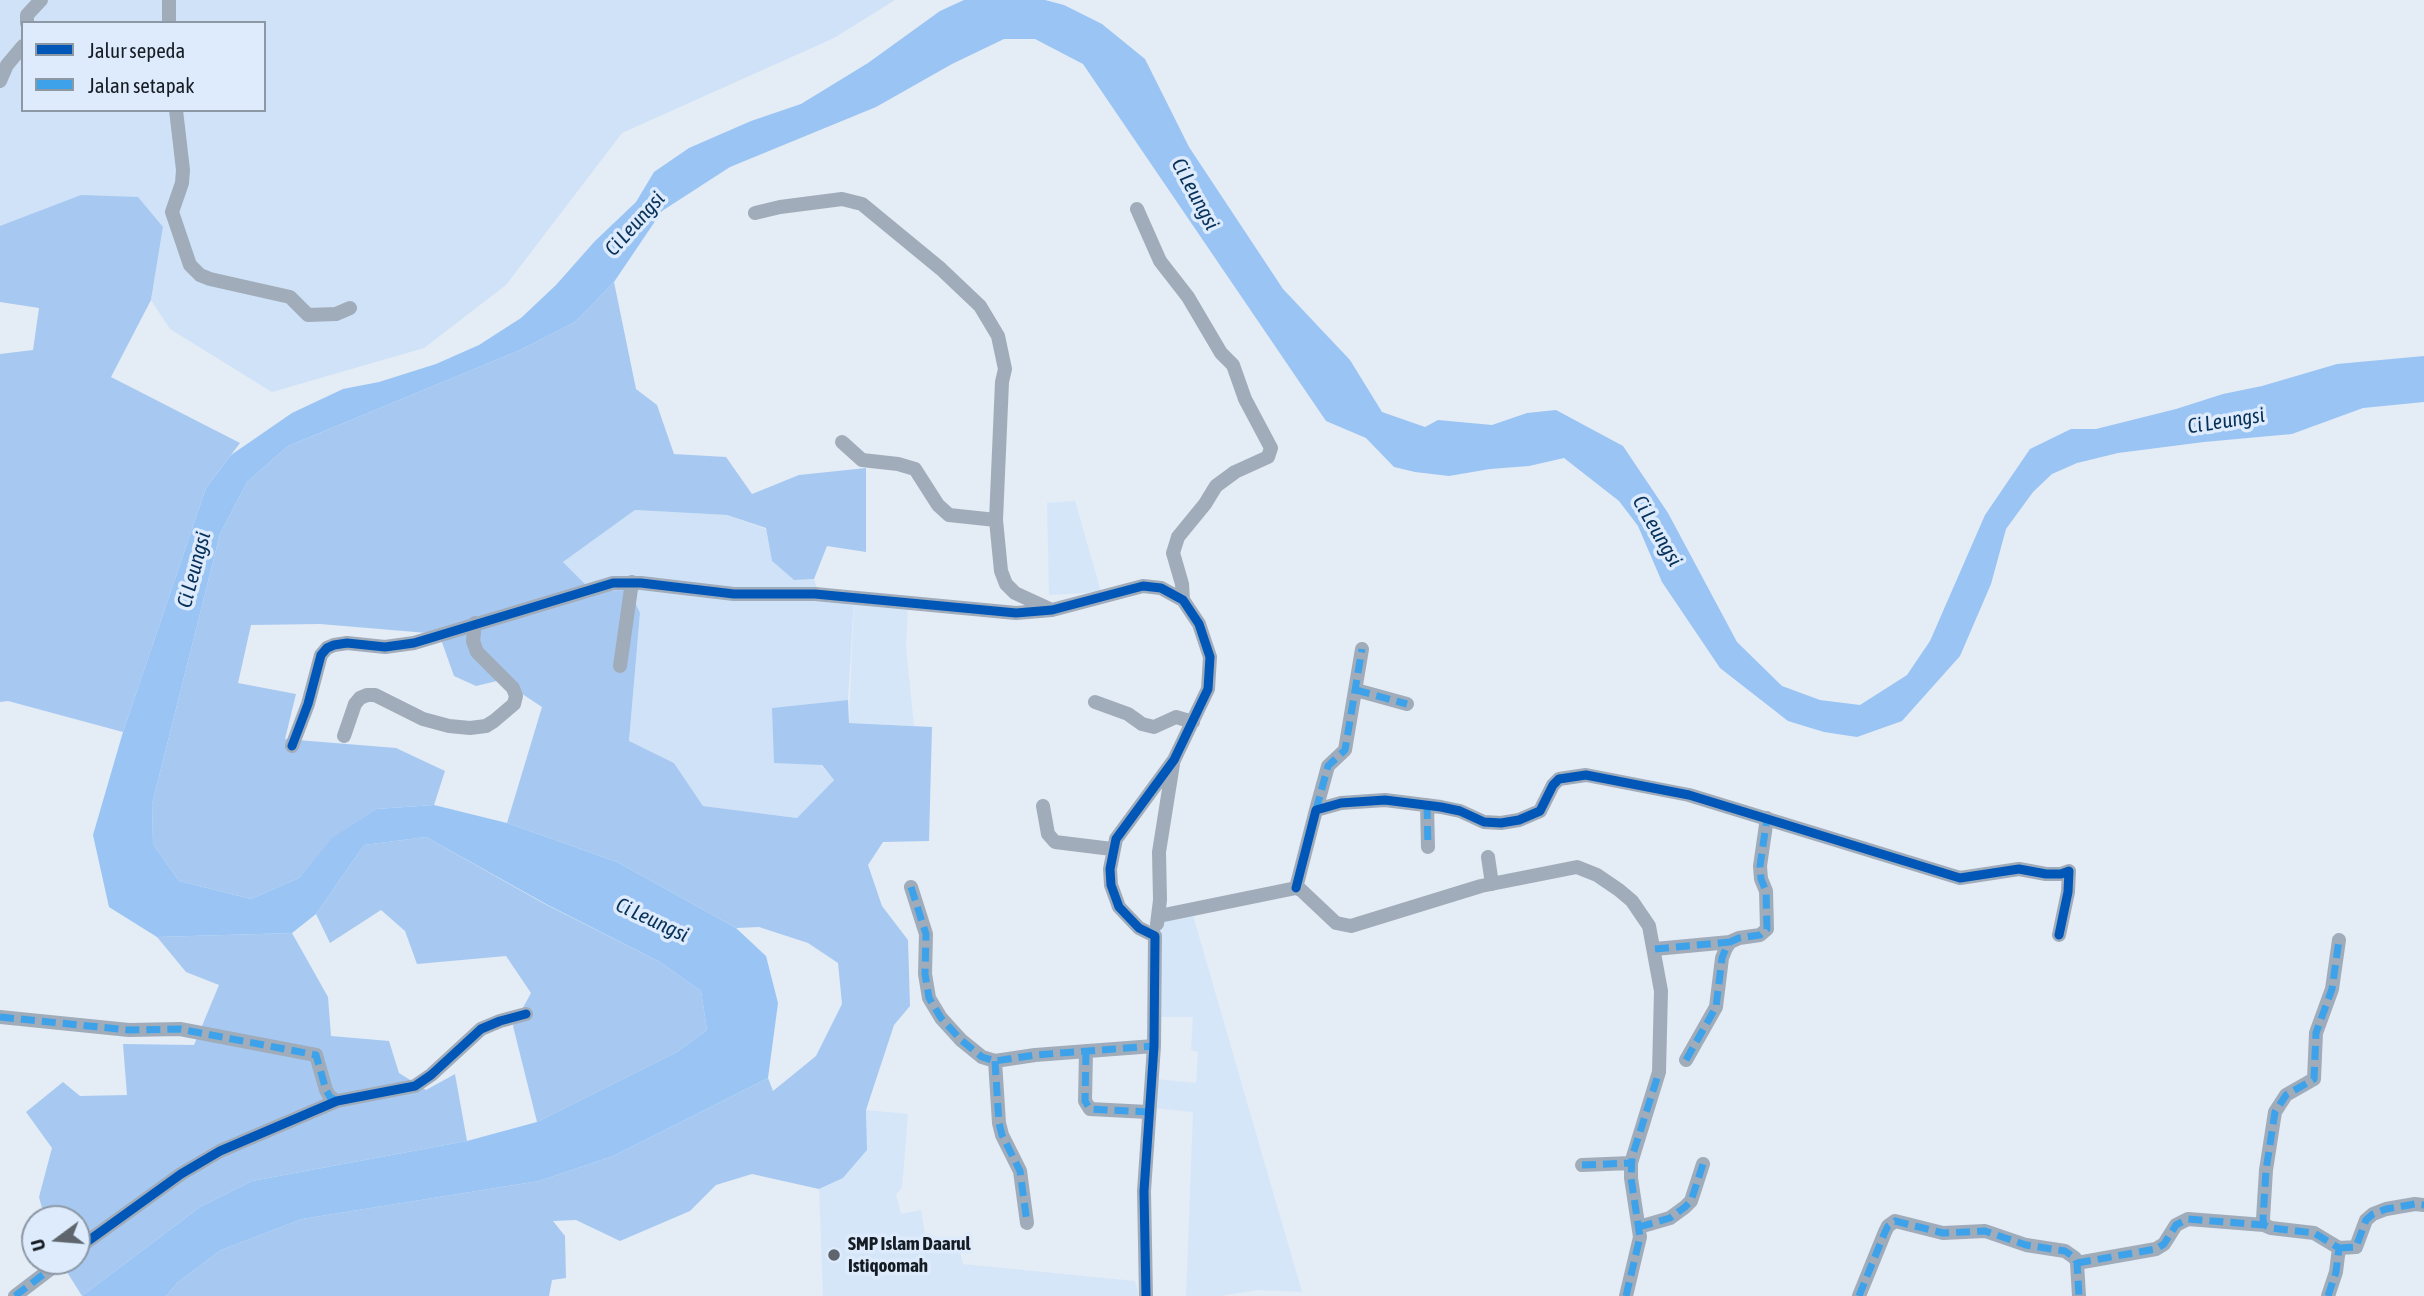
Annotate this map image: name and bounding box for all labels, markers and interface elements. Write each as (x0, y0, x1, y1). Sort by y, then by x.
legend (21, 21, 266, 112)
text: Jalur sepeda (88, 38, 185, 62)
text: Jalan setapak (88, 73, 195, 97)
water label: Ci Leungsi (1166, 154, 1224, 234)
water label: Ci Leungsi (600, 187, 670, 261)
water label: Ci Leungsi (2186, 403, 2266, 439)
water label: Ci Leungsi (1627, 491, 1687, 571)
water label: Ci Leungsi (172, 529, 216, 611)
water label: Ci Leungsi (612, 892, 692, 948)
north arrow (21, 1205, 91, 1275)
place label: SMP Islam Daarul Istiqoomah (848, 1233, 970, 1277)
text: U (26, 1237, 50, 1254)
marker: SMP Islam Daarul Istiqoomah (826, 1247, 842, 1263)

